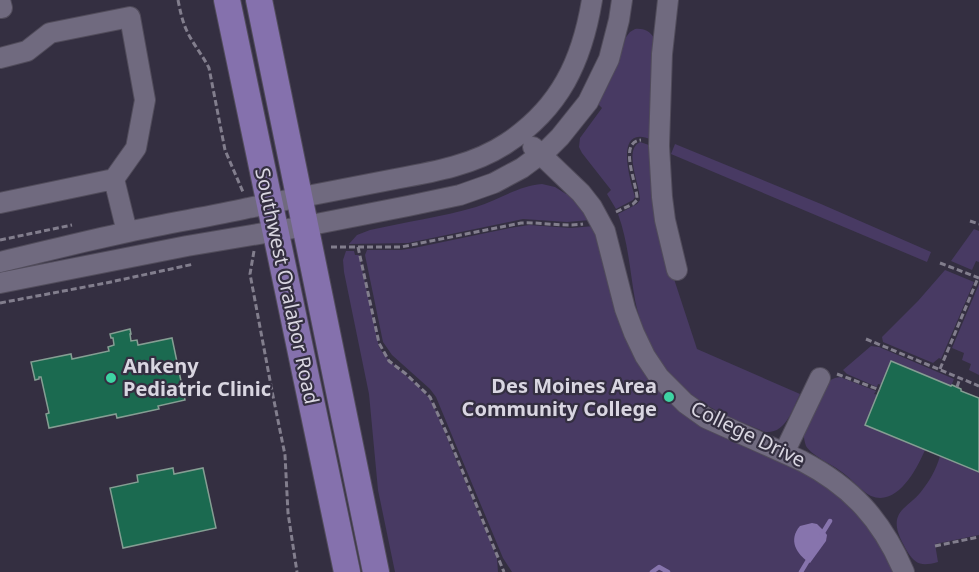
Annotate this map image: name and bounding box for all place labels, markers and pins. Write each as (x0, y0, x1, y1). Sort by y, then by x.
place label: Ankeny Pediatric Clinic (123, 352, 271, 402)
marker: Ankeny Pediatric Clinic (104, 371, 118, 385)
place label: Des Moines Area Community College (462, 372, 657, 422)
marker: Des Moines Area Community College (662, 390, 676, 404)

